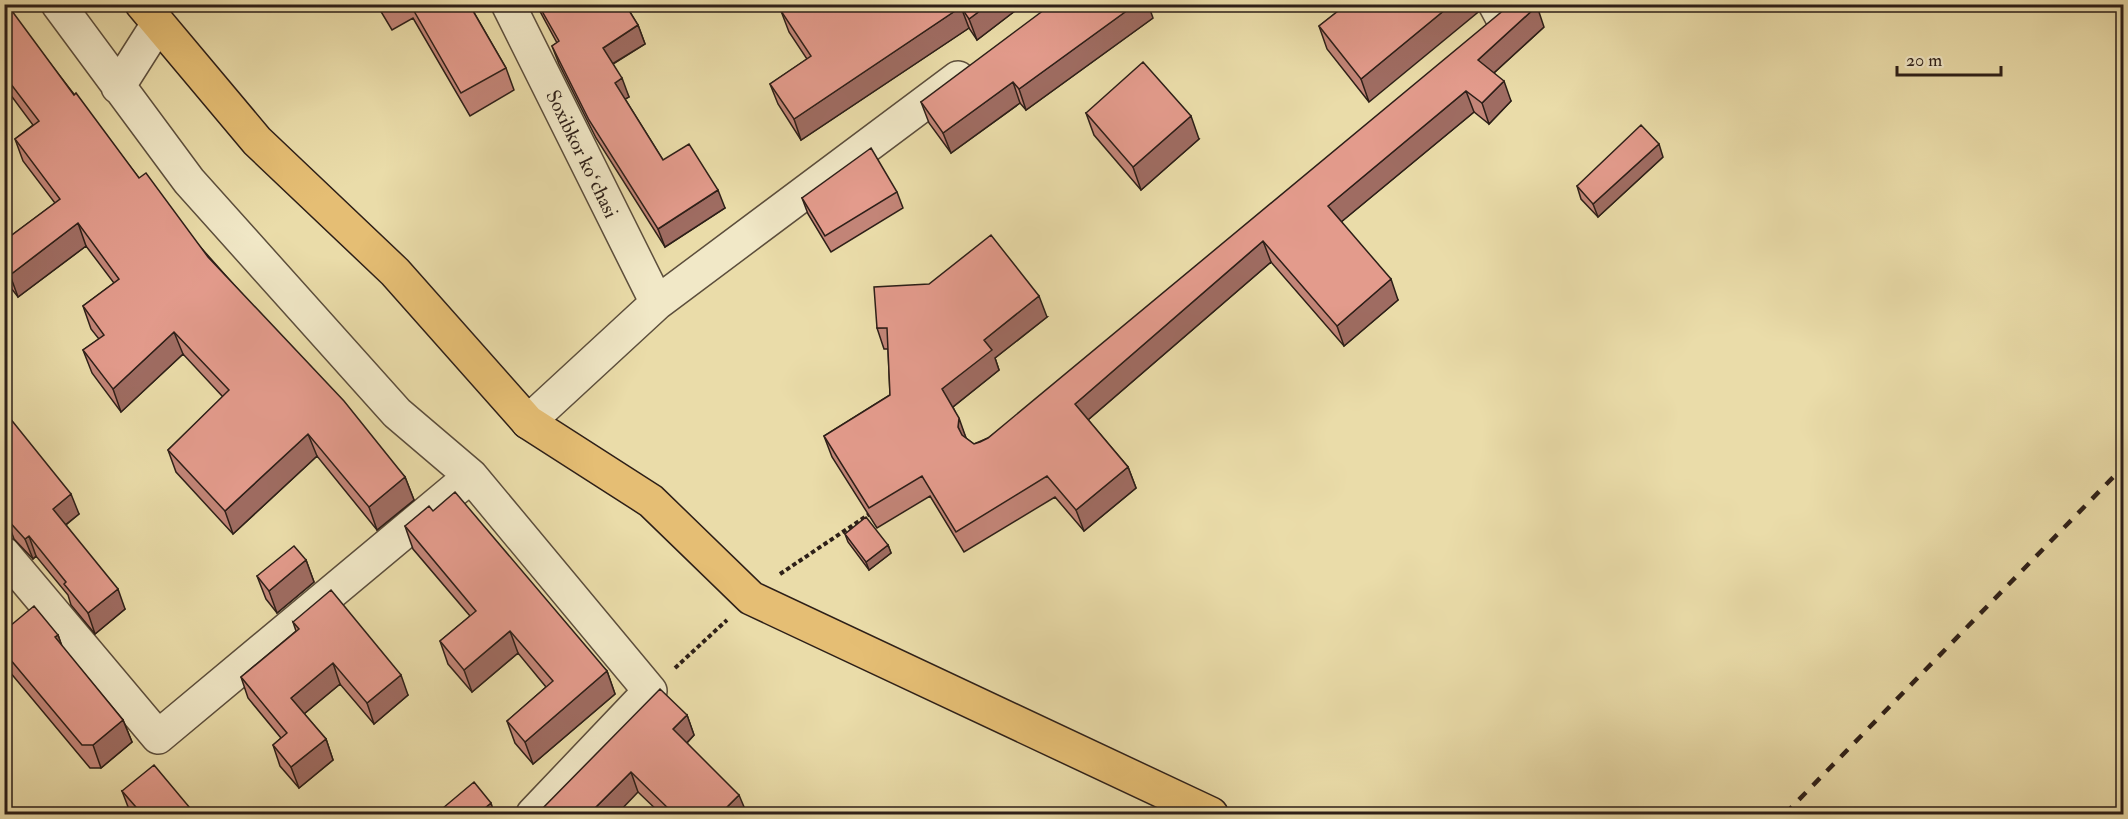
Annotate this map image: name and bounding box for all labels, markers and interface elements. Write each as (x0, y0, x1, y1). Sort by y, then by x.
scale bar (1897, 39, 2000, 77)
text: 20 m (1906, 49, 1942, 72)
street label: Soxibkor koʻchasi (540, 86, 624, 222)

